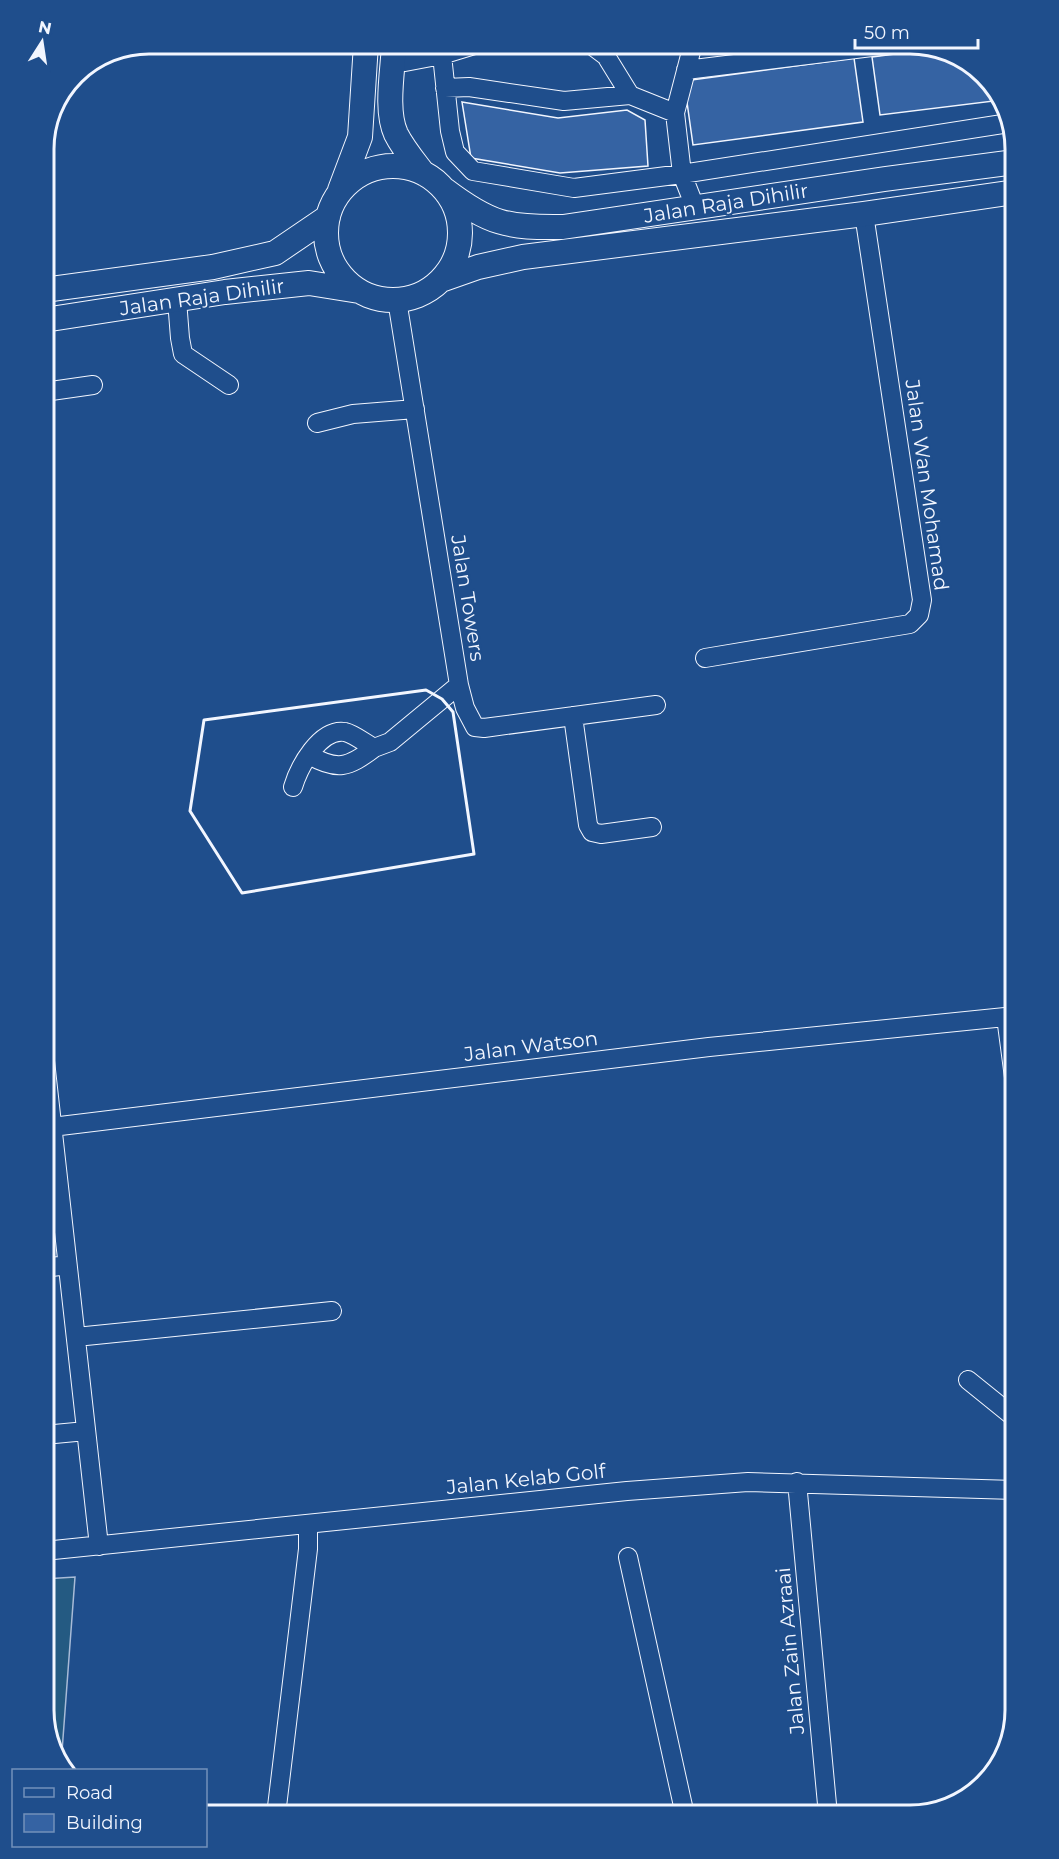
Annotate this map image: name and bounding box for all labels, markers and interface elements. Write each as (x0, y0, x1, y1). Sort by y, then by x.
north arrow (12, 12, 72, 72)
scale bar (855, 12, 978, 50)
text: N (37, 17, 53, 38)
text: 50 m (864, 22, 910, 44)
street label: Jalan Raja Dihilir (641, 178, 810, 228)
street label: Jalan Raja Dihilir (117, 274, 286, 321)
street label: Jalan Wan Mohamad (900, 377, 954, 592)
street label: Jalan Towers (446, 532, 490, 663)
street label: Jalan Watson (462, 1026, 599, 1066)
street label: Jalan Kelab Golf (444, 1459, 608, 1499)
street label: Jalan Zain Azraai (771, 1567, 809, 1736)
legend (12, 1769, 207, 1847)
text: Road (66, 1782, 113, 1804)
text: Building (66, 1812, 143, 1834)

